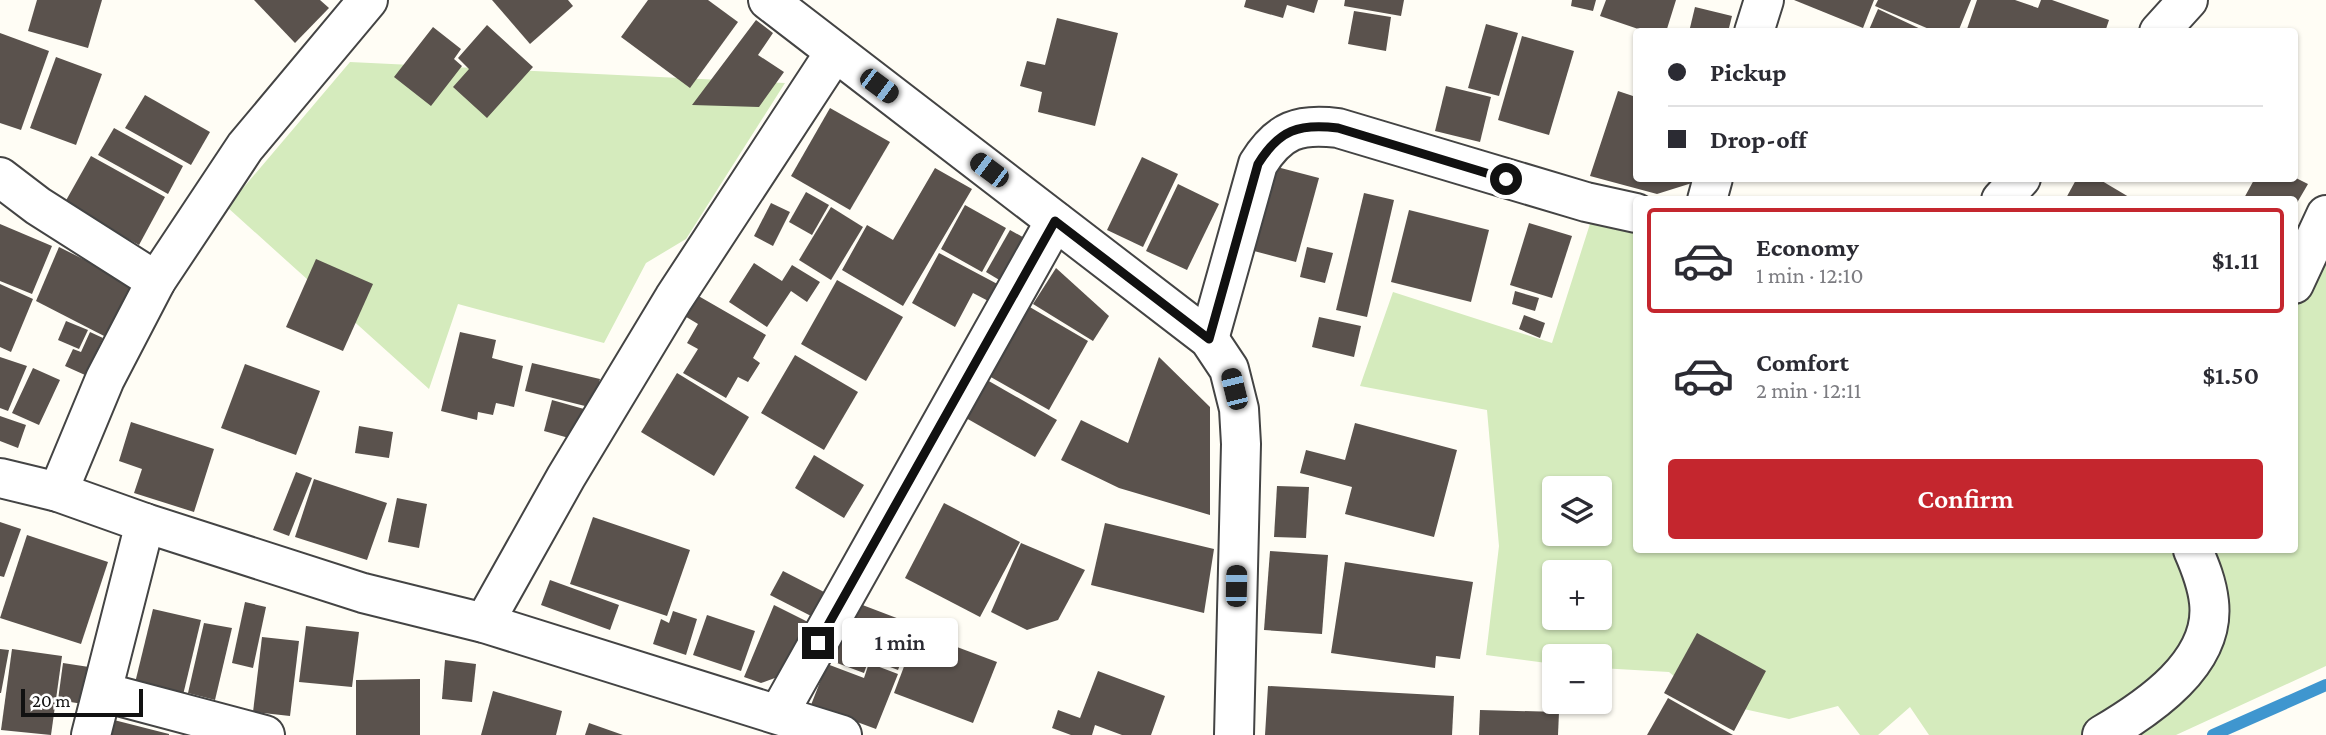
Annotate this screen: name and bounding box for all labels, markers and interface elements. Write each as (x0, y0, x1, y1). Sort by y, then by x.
text: Pickup (1710, 58, 1787, 87)
car (856, 65, 903, 107)
text: Drop-off (1710, 125, 1807, 154)
car (966, 149, 1013, 191)
route start (1490, 163, 1522, 195)
icon: car (1672, 229, 1735, 292)
text: Economy (1756, 233, 1859, 262)
text: $1.11 (2212, 246, 2259, 275)
text: 1 min · 12:10 (1756, 262, 1863, 288)
icon: car (1672, 344, 1735, 407)
text: Comfort (1756, 348, 1849, 377)
text: $1.50 (2202, 361, 2259, 390)
car (1219, 366, 1250, 412)
text: 2 min · 12:11 (1756, 377, 1861, 403)
button: Confirm (1668, 459, 2263, 539)
map controls (1542, 476, 1612, 714)
button: layers (1542, 476, 1612, 546)
button: + (1542, 560, 1612, 630)
car (1226, 565, 1247, 607)
callout: 1 min (842, 618, 958, 668)
route end (802, 627, 834, 659)
text: 1 min (874, 629, 926, 655)
button: − (1542, 644, 1612, 714)
scale bar (21, 686, 144, 718)
text: 20 m (32, 690, 71, 711)

